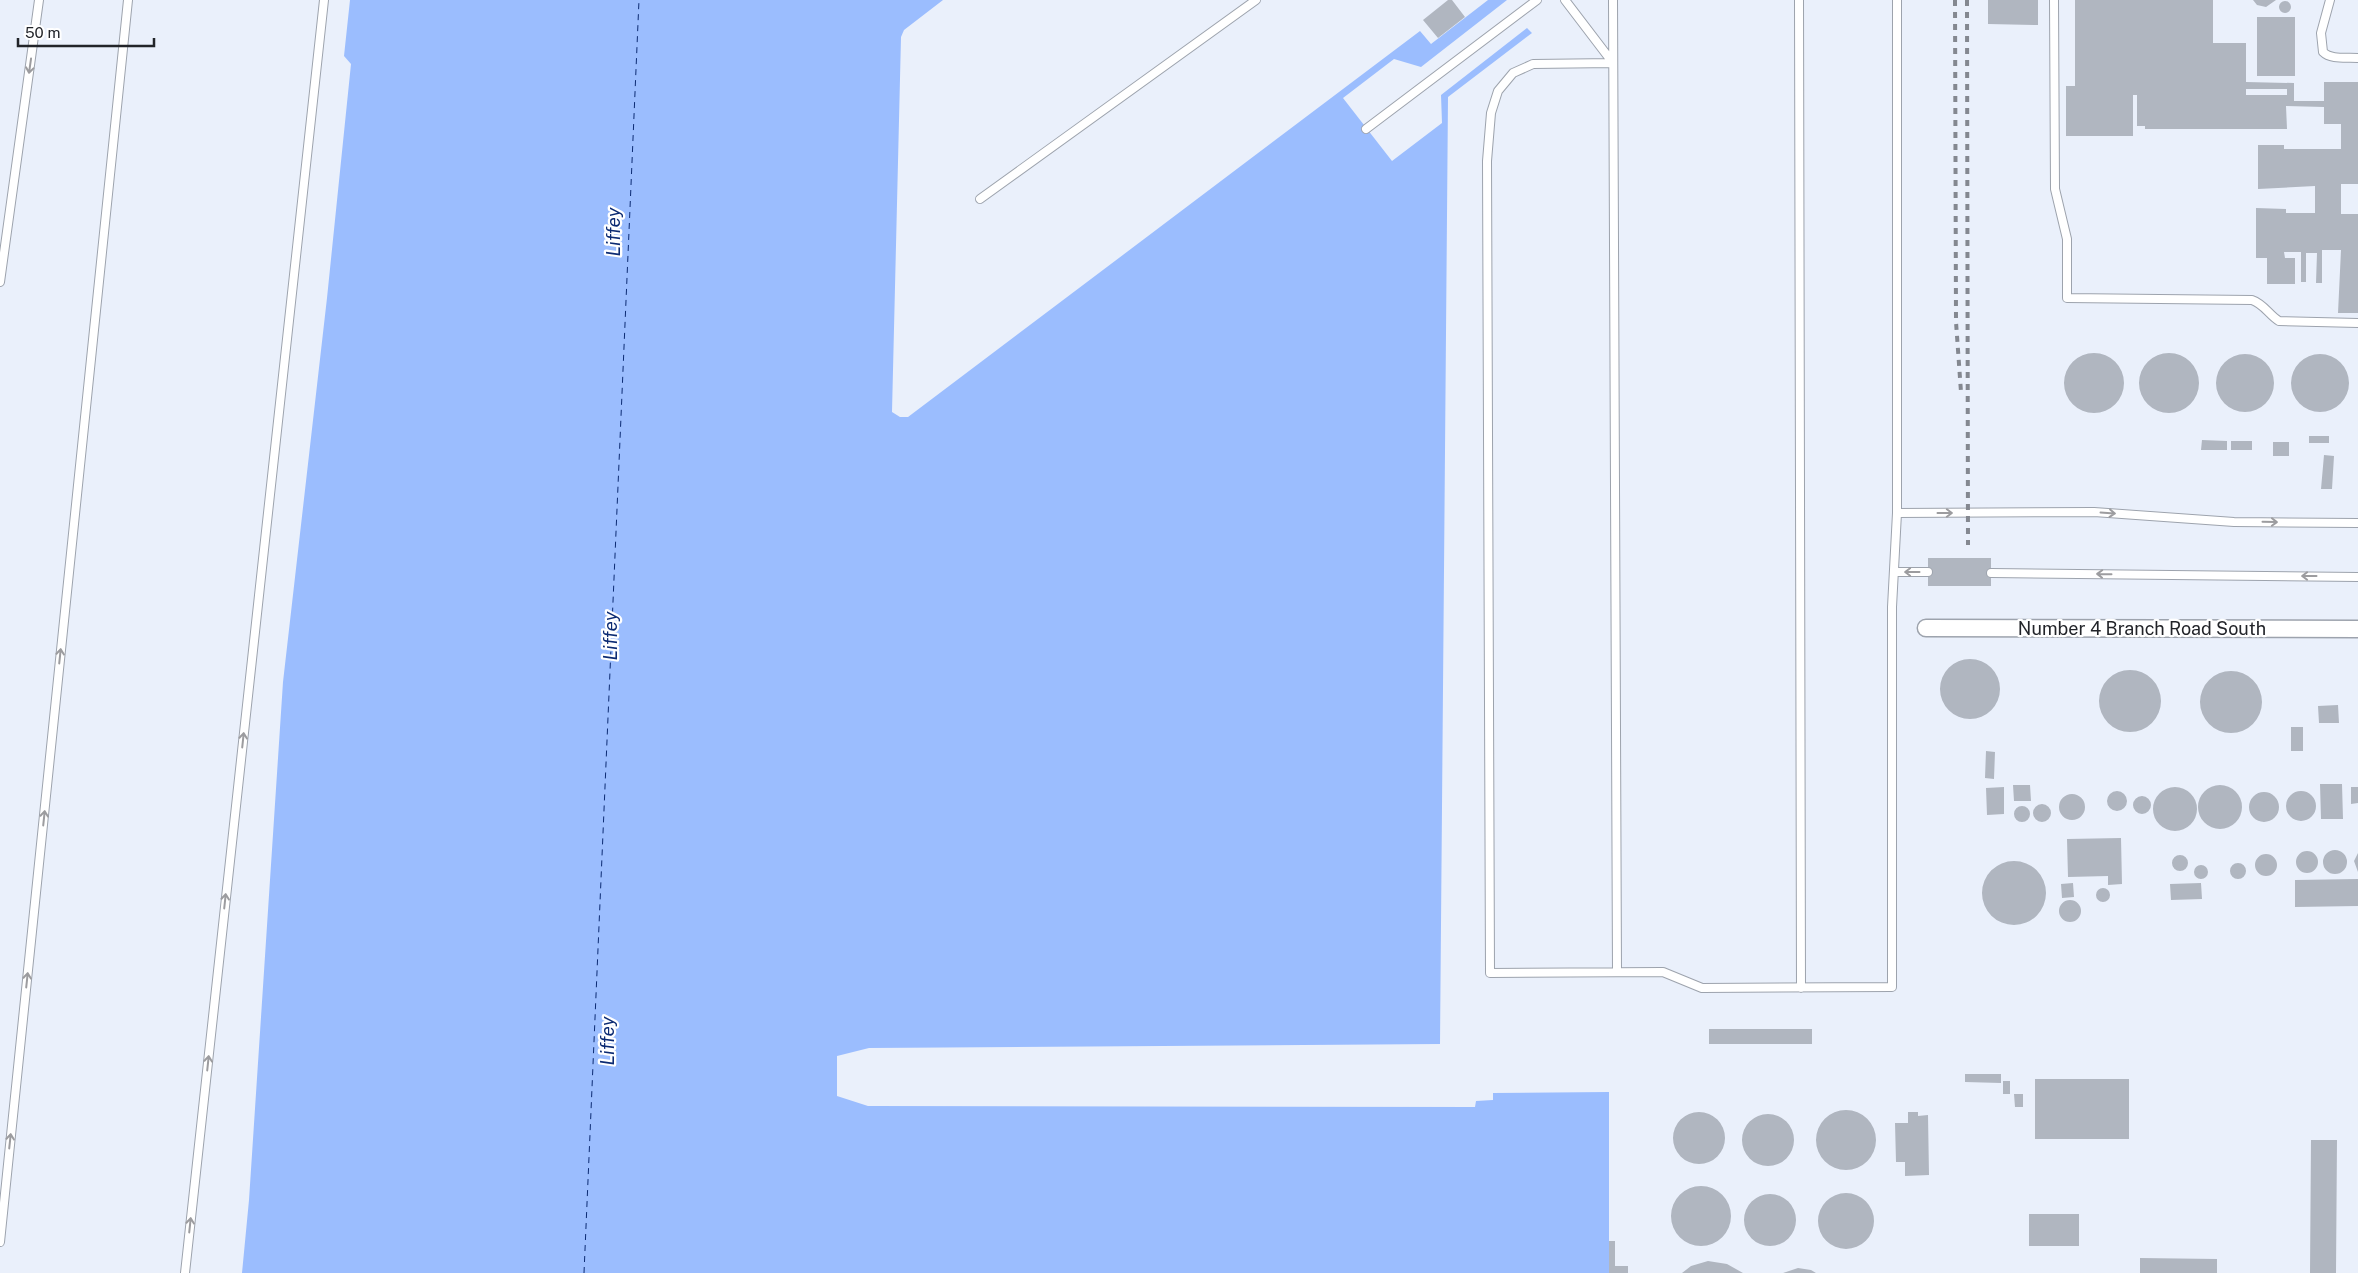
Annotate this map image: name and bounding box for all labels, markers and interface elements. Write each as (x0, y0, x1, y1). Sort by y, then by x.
scale bar (18, 15, 154, 47)
text: 50 m (25, 24, 60, 41)
one-way arrow (25, 57, 35, 73)
water label: Liffey (602, 207, 624, 257)
one-way arrow (1937, 508, 1953, 517)
one-way arrow (2100, 509, 2116, 518)
one-way arrow (2262, 517, 2278, 527)
one-way arrow (1904, 567, 1920, 577)
one-way arrow (2097, 570, 2113, 579)
one-way arrow (2302, 571, 2318, 581)
water label: Liffey (599, 611, 621, 661)
street label: Number 4 Branch Road South (2018, 618, 2266, 639)
one-way arrow (56, 649, 65, 665)
one-way arrow (238, 732, 248, 748)
one-way arrow (39, 810, 49, 826)
one-way arrow (220, 894, 230, 910)
one-way arrow (22, 972, 32, 988)
water label: Liffey (596, 1016, 618, 1066)
one-way arrow (203, 1055, 213, 1071)
one-way arrow (6, 1134, 15, 1150)
one-way arrow (185, 1217, 195, 1233)

